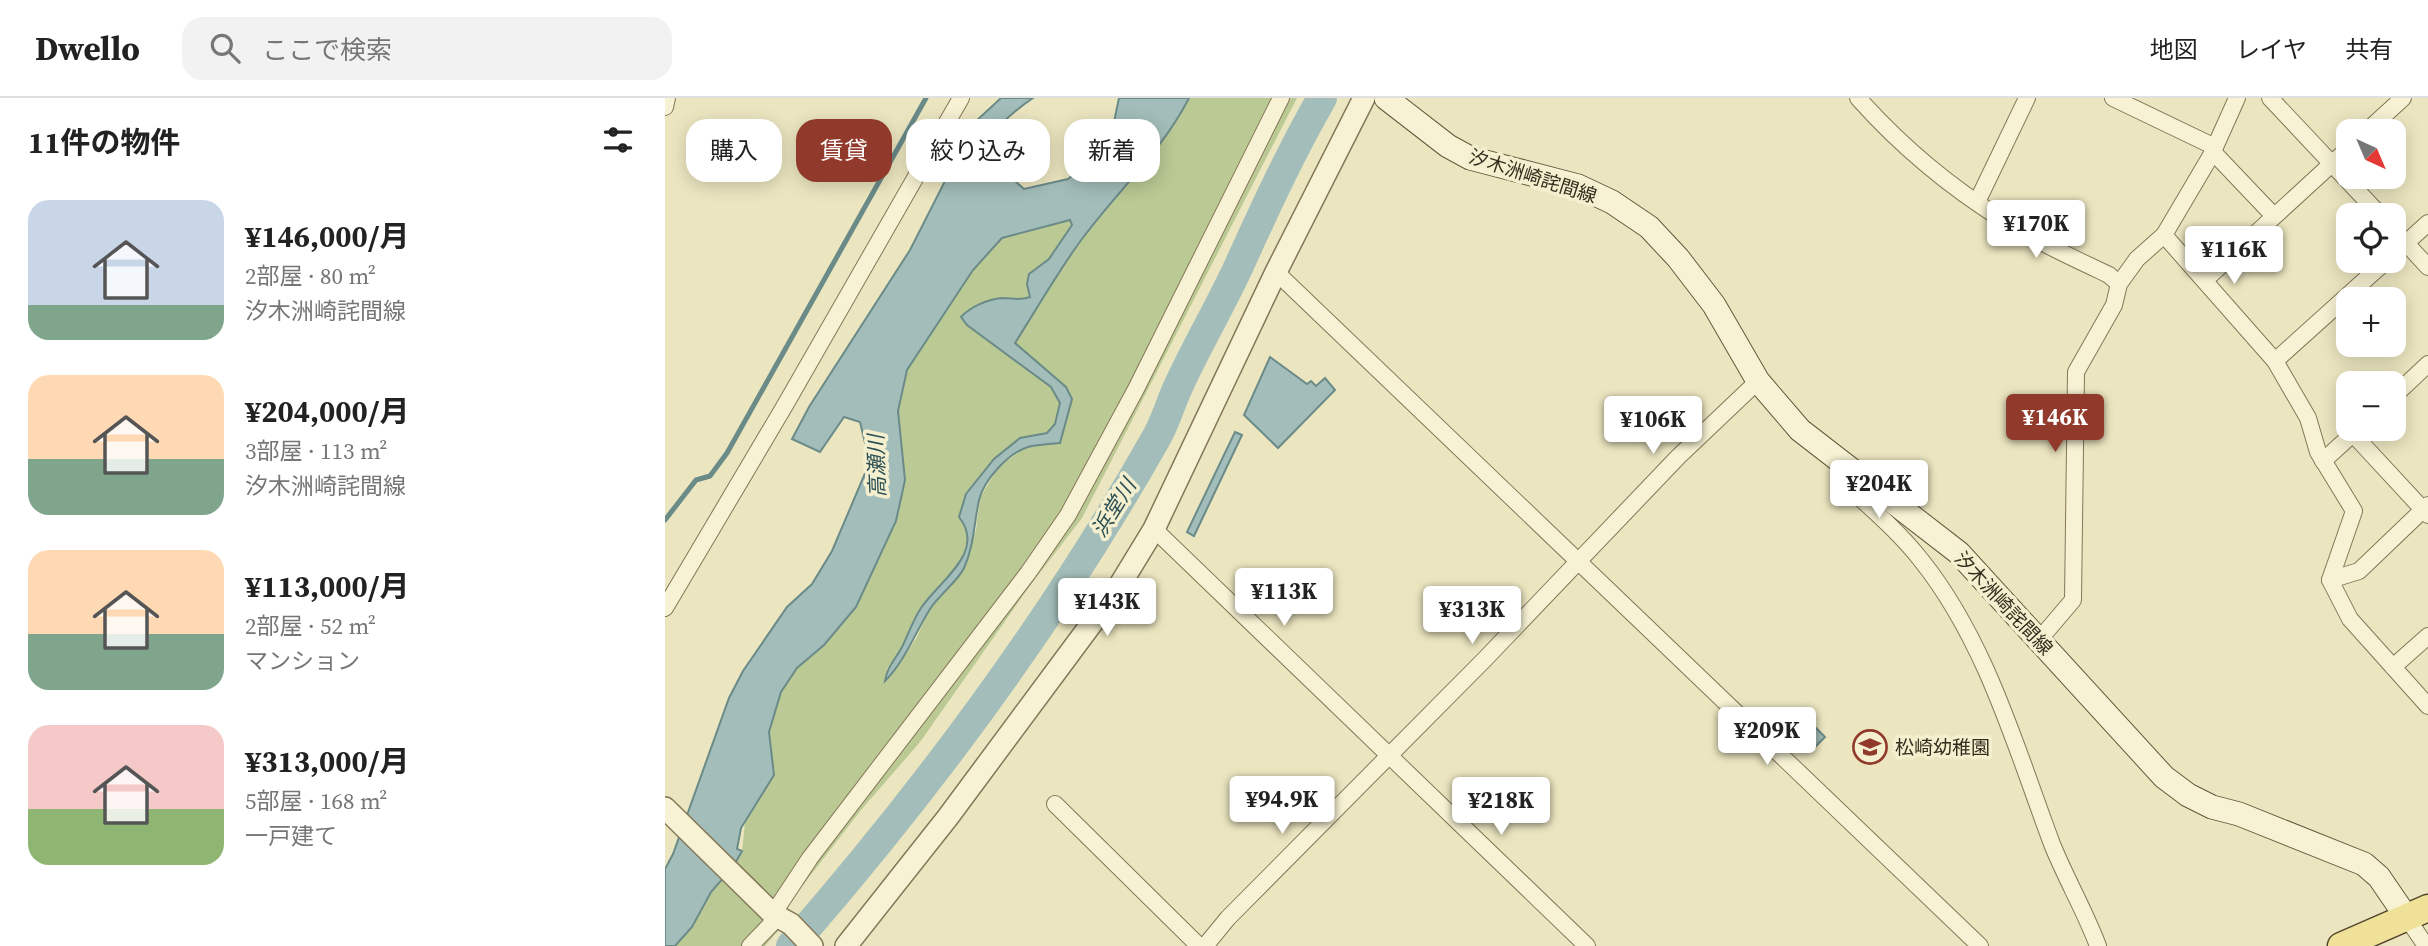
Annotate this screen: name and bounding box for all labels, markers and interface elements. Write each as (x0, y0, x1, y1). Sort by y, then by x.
search box (182, 17, 672, 80)
text: Dwello (35, 26, 140, 71)
icon: search (206, 29, 244, 67)
text: ここで検索 (262, 32, 392, 68)
text: 地図 (2150, 33, 2198, 66)
text: レイヤ (2236, 33, 2307, 66)
text: 共有 (2345, 33, 2393, 66)
chip: 購入 (686, 119, 782, 182)
chip: 賃貸 (796, 119, 892, 182)
chip: 絞り込み (906, 119, 1050, 182)
chip: 新着 (1064, 119, 1160, 182)
north arrow (2336, 119, 2406, 189)
map controls (2336, 119, 2406, 441)
icon: filters (599, 121, 637, 159)
text: 11件の物件 (28, 122, 181, 163)
street label: 汐木洲崎詫間線 (1466, 143, 1600, 209)
pin: ¥170K (1987, 200, 2085, 260)
button: locate (2336, 203, 2406, 273)
text: ¥170K (2003, 207, 2069, 239)
text: ¥146,000/月 (245, 216, 409, 257)
pin: ¥116K (2185, 226, 2283, 286)
icon: home (84, 228, 168, 312)
text: ¥116K (2201, 233, 2267, 265)
text: 2部屋 · 80 m² (245, 260, 376, 292)
button: + (2336, 287, 2406, 357)
text: 汐木洲崎詫間線 (245, 295, 406, 327)
button: − (2336, 371, 2406, 441)
text: ¥204,000/月 (245, 391, 409, 432)
pin: ¥146K (2006, 394, 2104, 454)
pin: ¥106K (1604, 396, 1702, 456)
text: ¥146K (2022, 401, 2088, 433)
icon: home (84, 403, 168, 487)
text: ¥106K (1620, 403, 1686, 435)
water label: 高瀬川 (861, 432, 892, 498)
text: 3部屋 · 113 m² (245, 435, 388, 467)
pin: ¥204K (1830, 460, 1928, 520)
text: ¥204K (1846, 467, 1912, 499)
text: 汐木洲崎詫間線 (245, 470, 406, 502)
water label: 浜堂川 (1085, 472, 1144, 542)
street label: 汐木洲崎詫間線 (1949, 545, 2059, 661)
text: ¥113,000/月 (245, 566, 409, 607)
pin: ¥113K (1235, 568, 1333, 628)
text: ¥113K (1251, 575, 1317, 607)
icon: home (84, 578, 168, 662)
pin: ¥143K (1058, 578, 1156, 638)
text: ¥143K (1074, 585, 1140, 617)
pin: ¥313K (1423, 587, 1521, 646)
text: ¥313K (1439, 593, 1505, 625)
text: 2部屋 · 52 m² (245, 610, 376, 642)
text: マンション (245, 645, 360, 677)
pin: ¥209K (1718, 708, 1816, 767)
text: ¥209K (1734, 714, 1800, 746)
school or university icon: 松崎幼稚園 (1851, 728, 1889, 766)
place label: 松崎幼稚園 (1895, 734, 1990, 760)
text: ¥313,000/月 (245, 741, 409, 782)
icon: home (84, 753, 168, 837)
pin: ¥94.9K (1225, 776, 1339, 836)
pin: ¥218K (1452, 778, 1550, 837)
text: ¥94.9K (1246, 783, 1318, 815)
text: ¥218K (1468, 784, 1534, 816)
text: 5部屋 · 168 m² (245, 785, 388, 817)
text: 一戸建て (245, 820, 337, 852)

